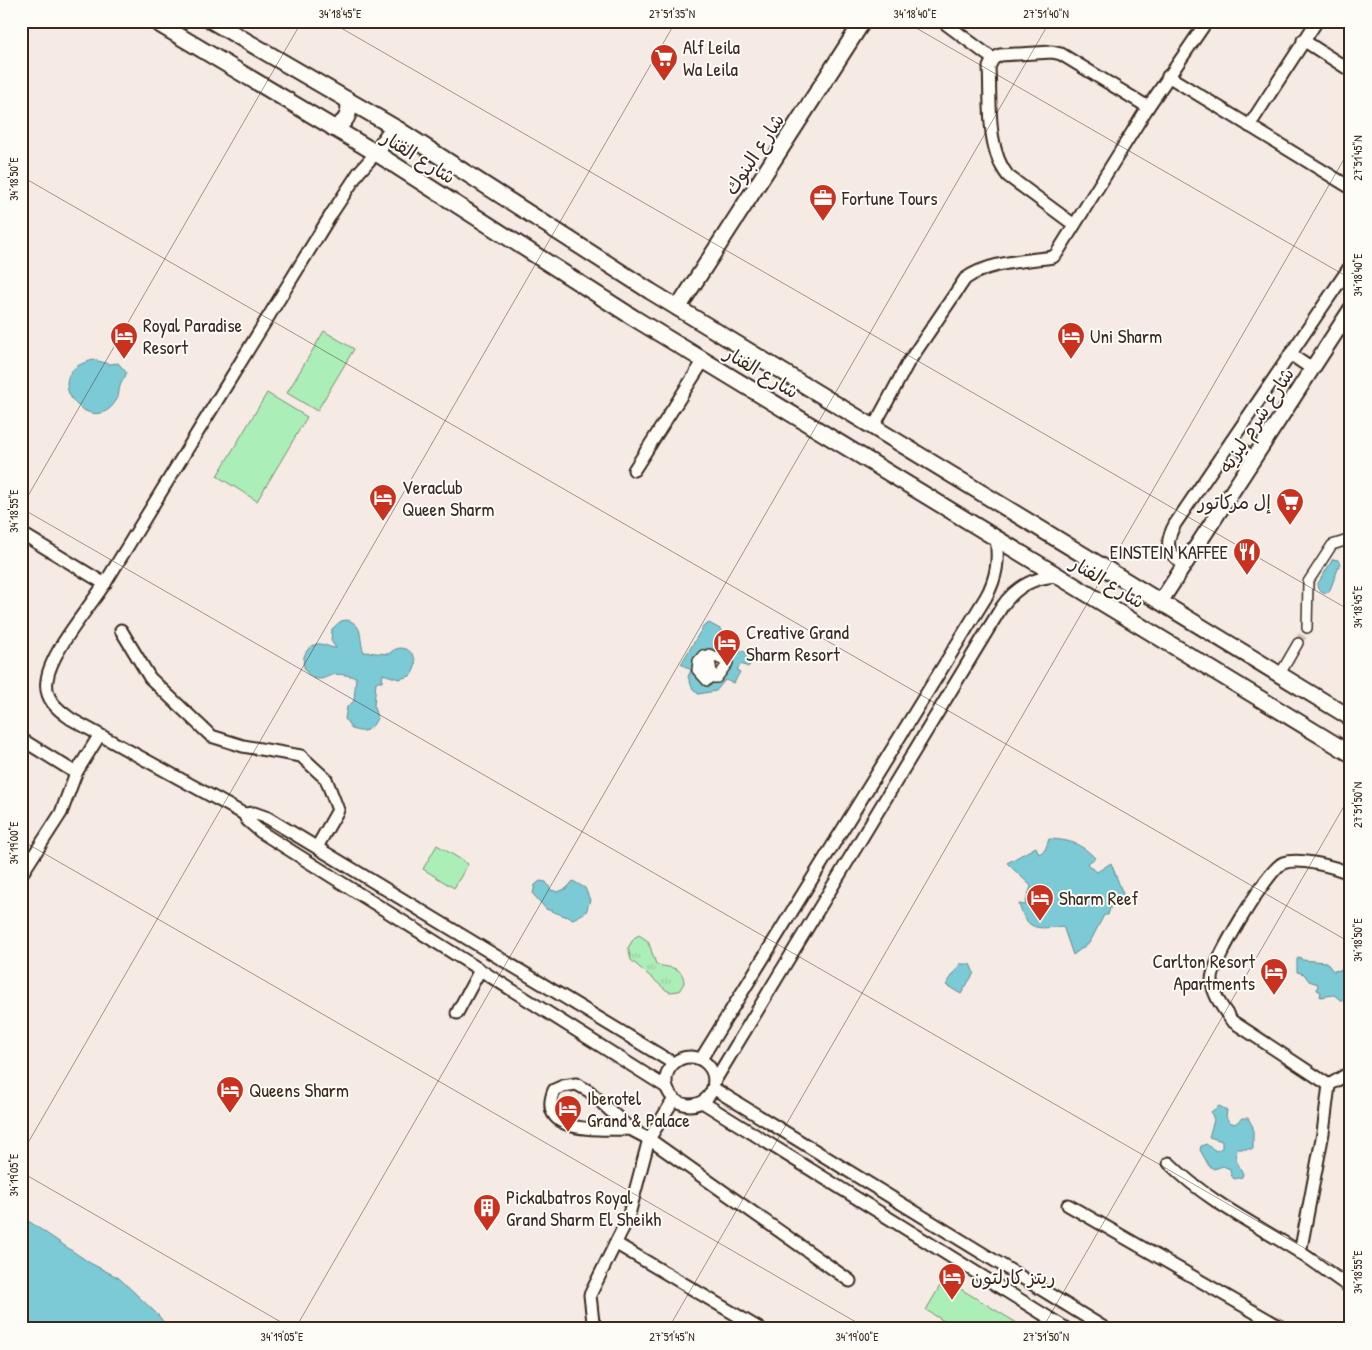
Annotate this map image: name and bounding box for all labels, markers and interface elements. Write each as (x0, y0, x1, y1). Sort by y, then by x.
text: 34°18'45"E (319, 5, 362, 22)
text: 27°51'35"N (649, 5, 695, 22)
text: 34°18'40"E (894, 5, 937, 22)
text: 27°51'40"N (1023, 5, 1069, 22)
place label: Alf Leila Wa Leila (683, 34, 740, 82)
supermarket icon: Alf Leila Wa Leila (649, 43, 679, 82)
street label: شارع البنوك (718, 108, 791, 200)
street label: شارع الفنار (375, 123, 461, 191)
text: 27°51'45"N (1349, 135, 1366, 181)
text: 34°18'50"E (5, 157, 22, 201)
office icon: Fortune Tours (808, 183, 838, 222)
place label: Fortune Tours (841, 185, 938, 211)
text: 34°18'40"E (1349, 253, 1366, 297)
place label: Royal Paradise Resort (143, 312, 243, 360)
hotel icon: Royal Paradise Resort (109, 321, 139, 360)
hotel icon: Uni Sharm (1056, 321, 1086, 360)
place label: Uni Sharm (1090, 323, 1162, 349)
street label: شارع الفنار (718, 339, 804, 405)
street label: شارع شرم ليزيه (1212, 362, 1302, 479)
place label: Veraclub Queen Sharm (402, 474, 495, 522)
hotel icon: Veraclub Queen Sharm (368, 483, 398, 522)
supermarket icon: إل مركاتور (1275, 487, 1305, 526)
text: 34°18'55"E (5, 489, 22, 533)
place label: إل مركاتور (1196, 489, 1271, 515)
restaurant icon: EINSTEIN KAFFEE (1232, 537, 1262, 576)
place label: EINSTEIN KAFFEE (1110, 539, 1229, 565)
street label: شارع الفنار (1064, 549, 1150, 615)
text: 34°18'45"E (1349, 585, 1366, 628)
place label: Creative Grand Sharm Resort (746, 619, 850, 667)
hotel icon: Creative Grand Sharm Resort (712, 628, 742, 667)
text: 27°51'50"N (1349, 782, 1366, 828)
text: 34°19'00"E (5, 821, 22, 865)
hotel icon: Sharm Reef (1025, 883, 1055, 922)
place label: Sharm Reef (1059, 885, 1139, 911)
text: 34°18'50"E (1349, 918, 1366, 962)
place label: Carlton Resort Apartments (1153, 948, 1255, 996)
hotel icon: Carlton Resort Apartments (1259, 957, 1289, 996)
hotel icon: Queens Sharm (215, 1075, 245, 1114)
place label: Queens Sharm (249, 1077, 349, 1103)
place label: Iberotel Grand & Palace (587, 1085, 690, 1133)
hotel icon: Iberotel Grand & Palace (553, 1094, 583, 1133)
text: 34°19'05"E (5, 1153, 22, 1196)
place label: Pickalbatros Royal Grand Sharm El Sheikh (506, 1184, 661, 1232)
building icon: Pickalbatros Royal Grand Sharm El Sheikh (472, 1193, 502, 1232)
text: 34°18'55"E (1349, 1250, 1366, 1294)
hotel icon: ريتز كارلتون (937, 1262, 967, 1301)
place label: ريتز كارلتون (971, 1264, 1055, 1290)
text: 34°19'05"E (261, 1328, 304, 1345)
text: 27°51'45"N (649, 1328, 695, 1345)
text: 34°19'00"E (835, 1328, 879, 1345)
text: 27°51'50"N (1023, 1328, 1069, 1345)

